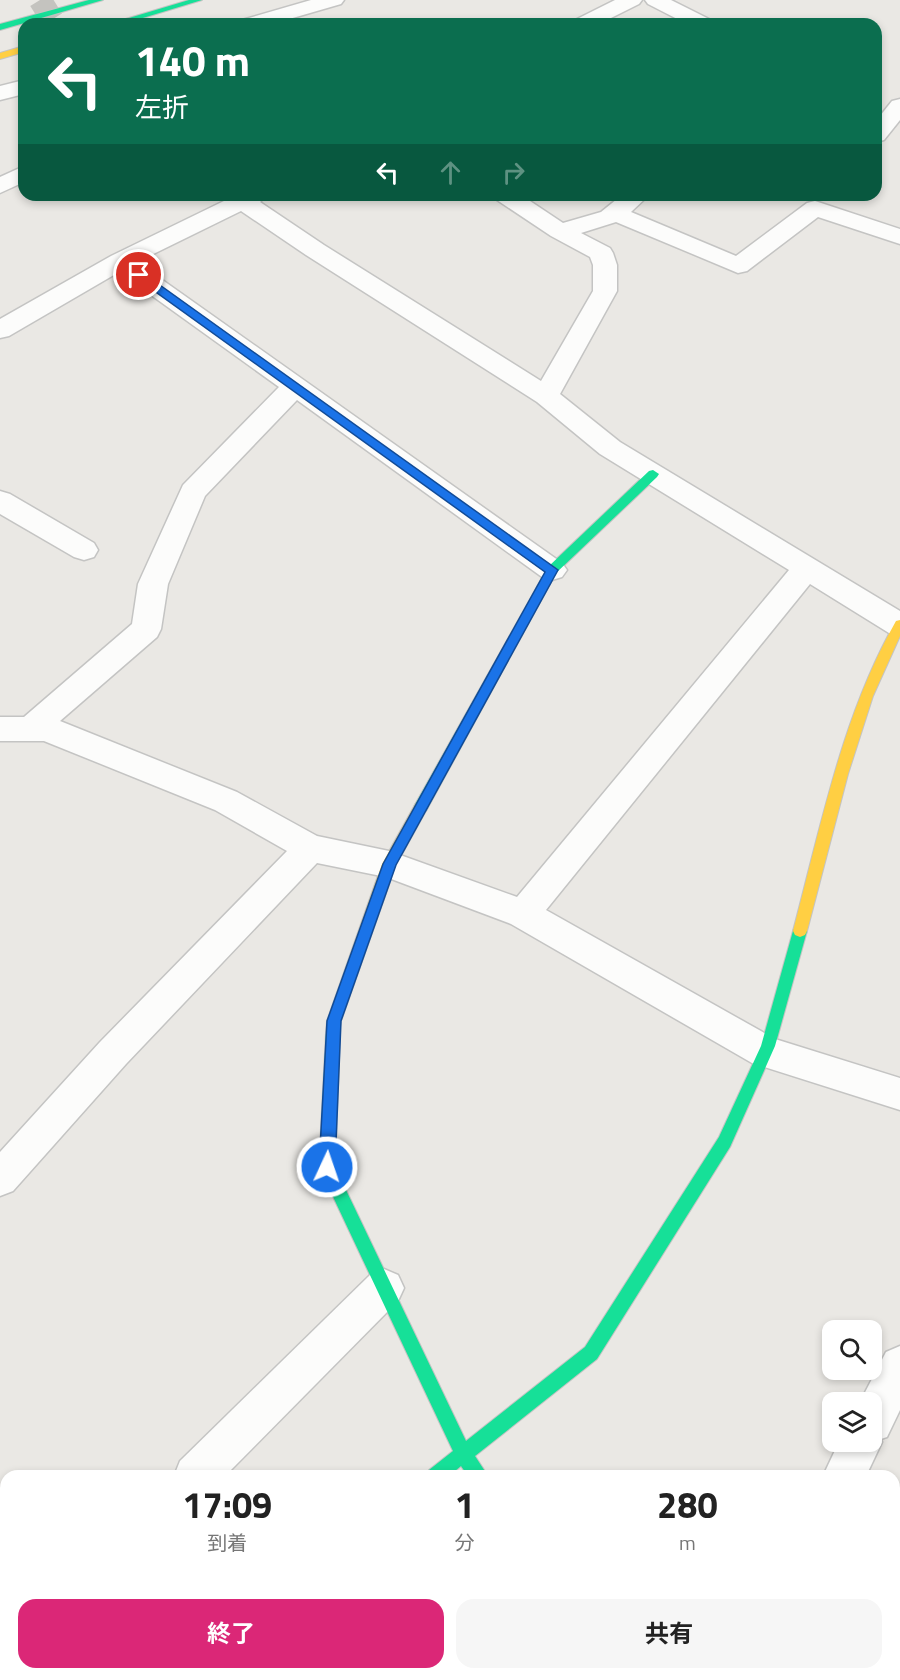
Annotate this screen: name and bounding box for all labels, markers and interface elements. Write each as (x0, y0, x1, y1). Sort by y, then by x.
text: 140 m (135, 28, 250, 92)
icon: left (36, 42, 114, 120)
text: 左折 (135, 86, 189, 127)
icon: left (371, 156, 404, 189)
icon: ahead (434, 156, 467, 189)
icon: right (497, 156, 530, 189)
pin (113, 249, 164, 300)
icon: arrive (122, 258, 155, 291)
position arrow (295, 1135, 359, 1199)
map controls (822, 1320, 882, 1452)
button: search (822, 1320, 882, 1380)
button: layers (822, 1392, 882, 1452)
text: 17:09 (182, 1477, 272, 1532)
text: 1 (455, 1477, 475, 1532)
text: 280 (657, 1477, 718, 1532)
text: 到着 (207, 1527, 247, 1558)
text: 分 (455, 1527, 475, 1558)
text: m (679, 1527, 696, 1558)
button: 終了 (18, 1599, 444, 1668)
button: 共有 (456, 1599, 882, 1668)

